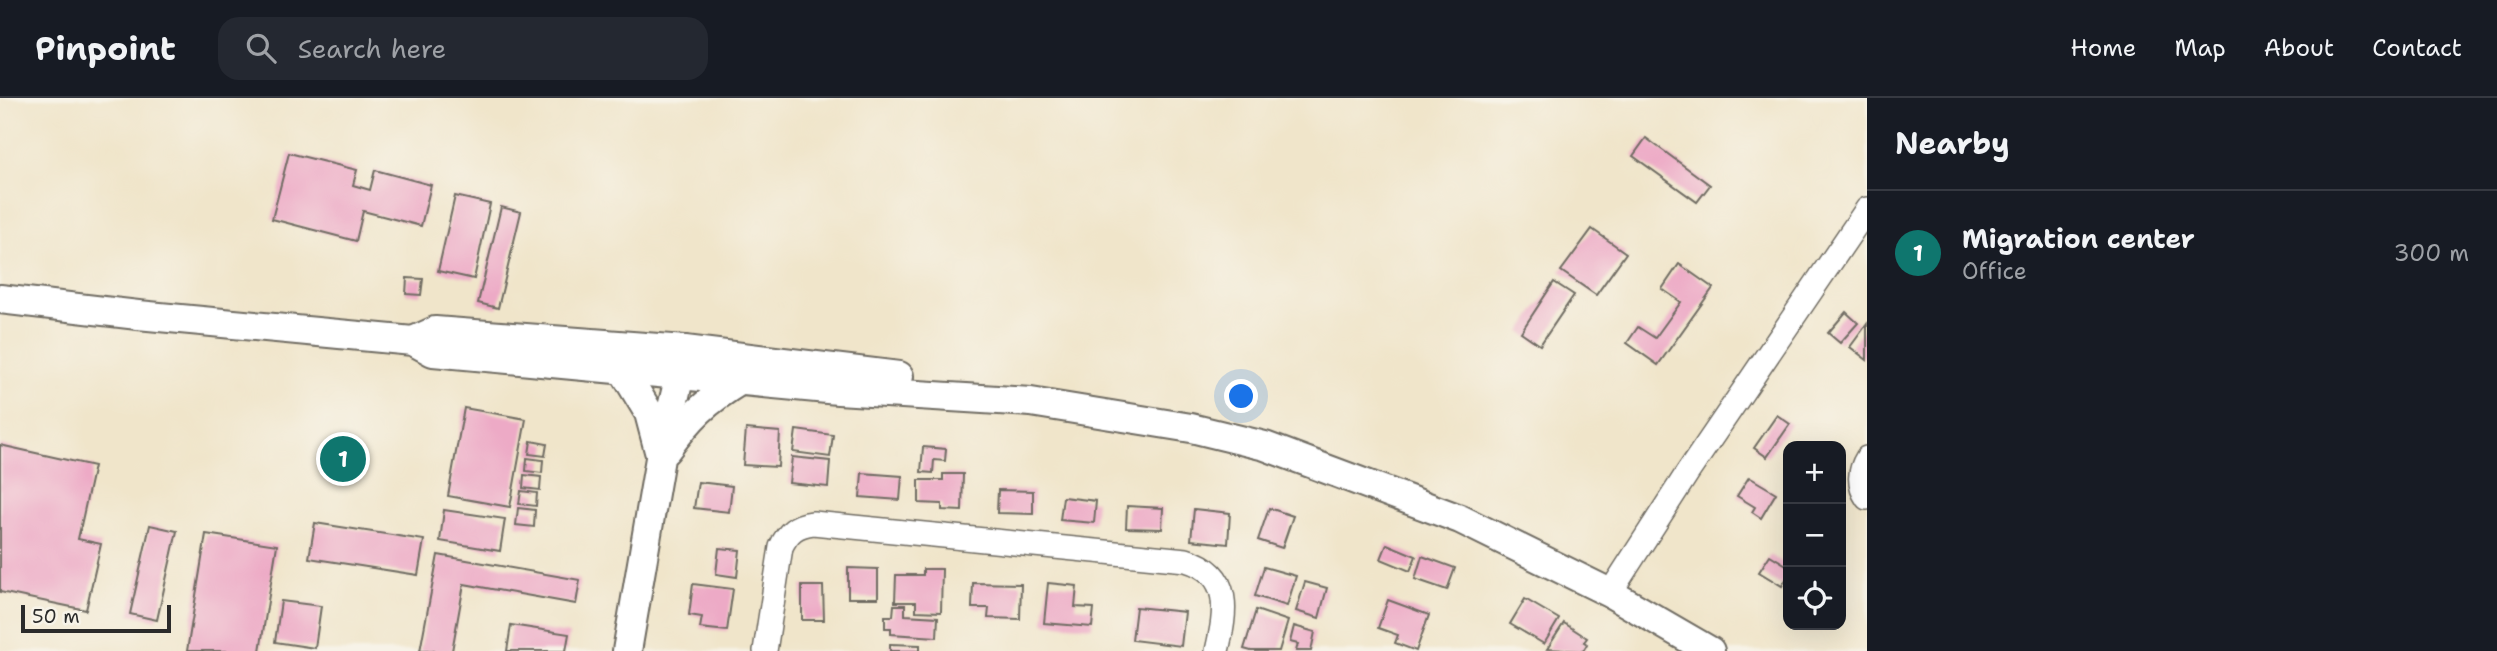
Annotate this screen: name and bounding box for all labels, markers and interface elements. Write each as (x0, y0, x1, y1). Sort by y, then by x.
search box (218, 17, 708, 80)
text: Pinpoint (35, 26, 176, 71)
icon: search (242, 29, 280, 67)
text: Search here (298, 31, 446, 66)
text: Home (2070, 32, 2136, 64)
text: Map (2174, 32, 2226, 64)
text: About (2264, 32, 2334, 64)
text: Contact (2372, 32, 2462, 64)
text: Nearby (1895, 123, 2010, 164)
text: Migration center (1962, 221, 2195, 256)
text: 1 (1913, 238, 1923, 268)
text: 300 m (2394, 238, 2469, 268)
text: Office (1962, 256, 2027, 286)
your location (1224, 379, 1258, 413)
pin: 1 (320, 433, 366, 485)
map controls (1783, 441, 1846, 630)
button: + (1783, 441, 1846, 504)
button: − (1783, 504, 1846, 567)
button: locate (1783, 567, 1846, 630)
scale bar (21, 602, 172, 634)
text: 50 m (32, 604, 80, 629)

